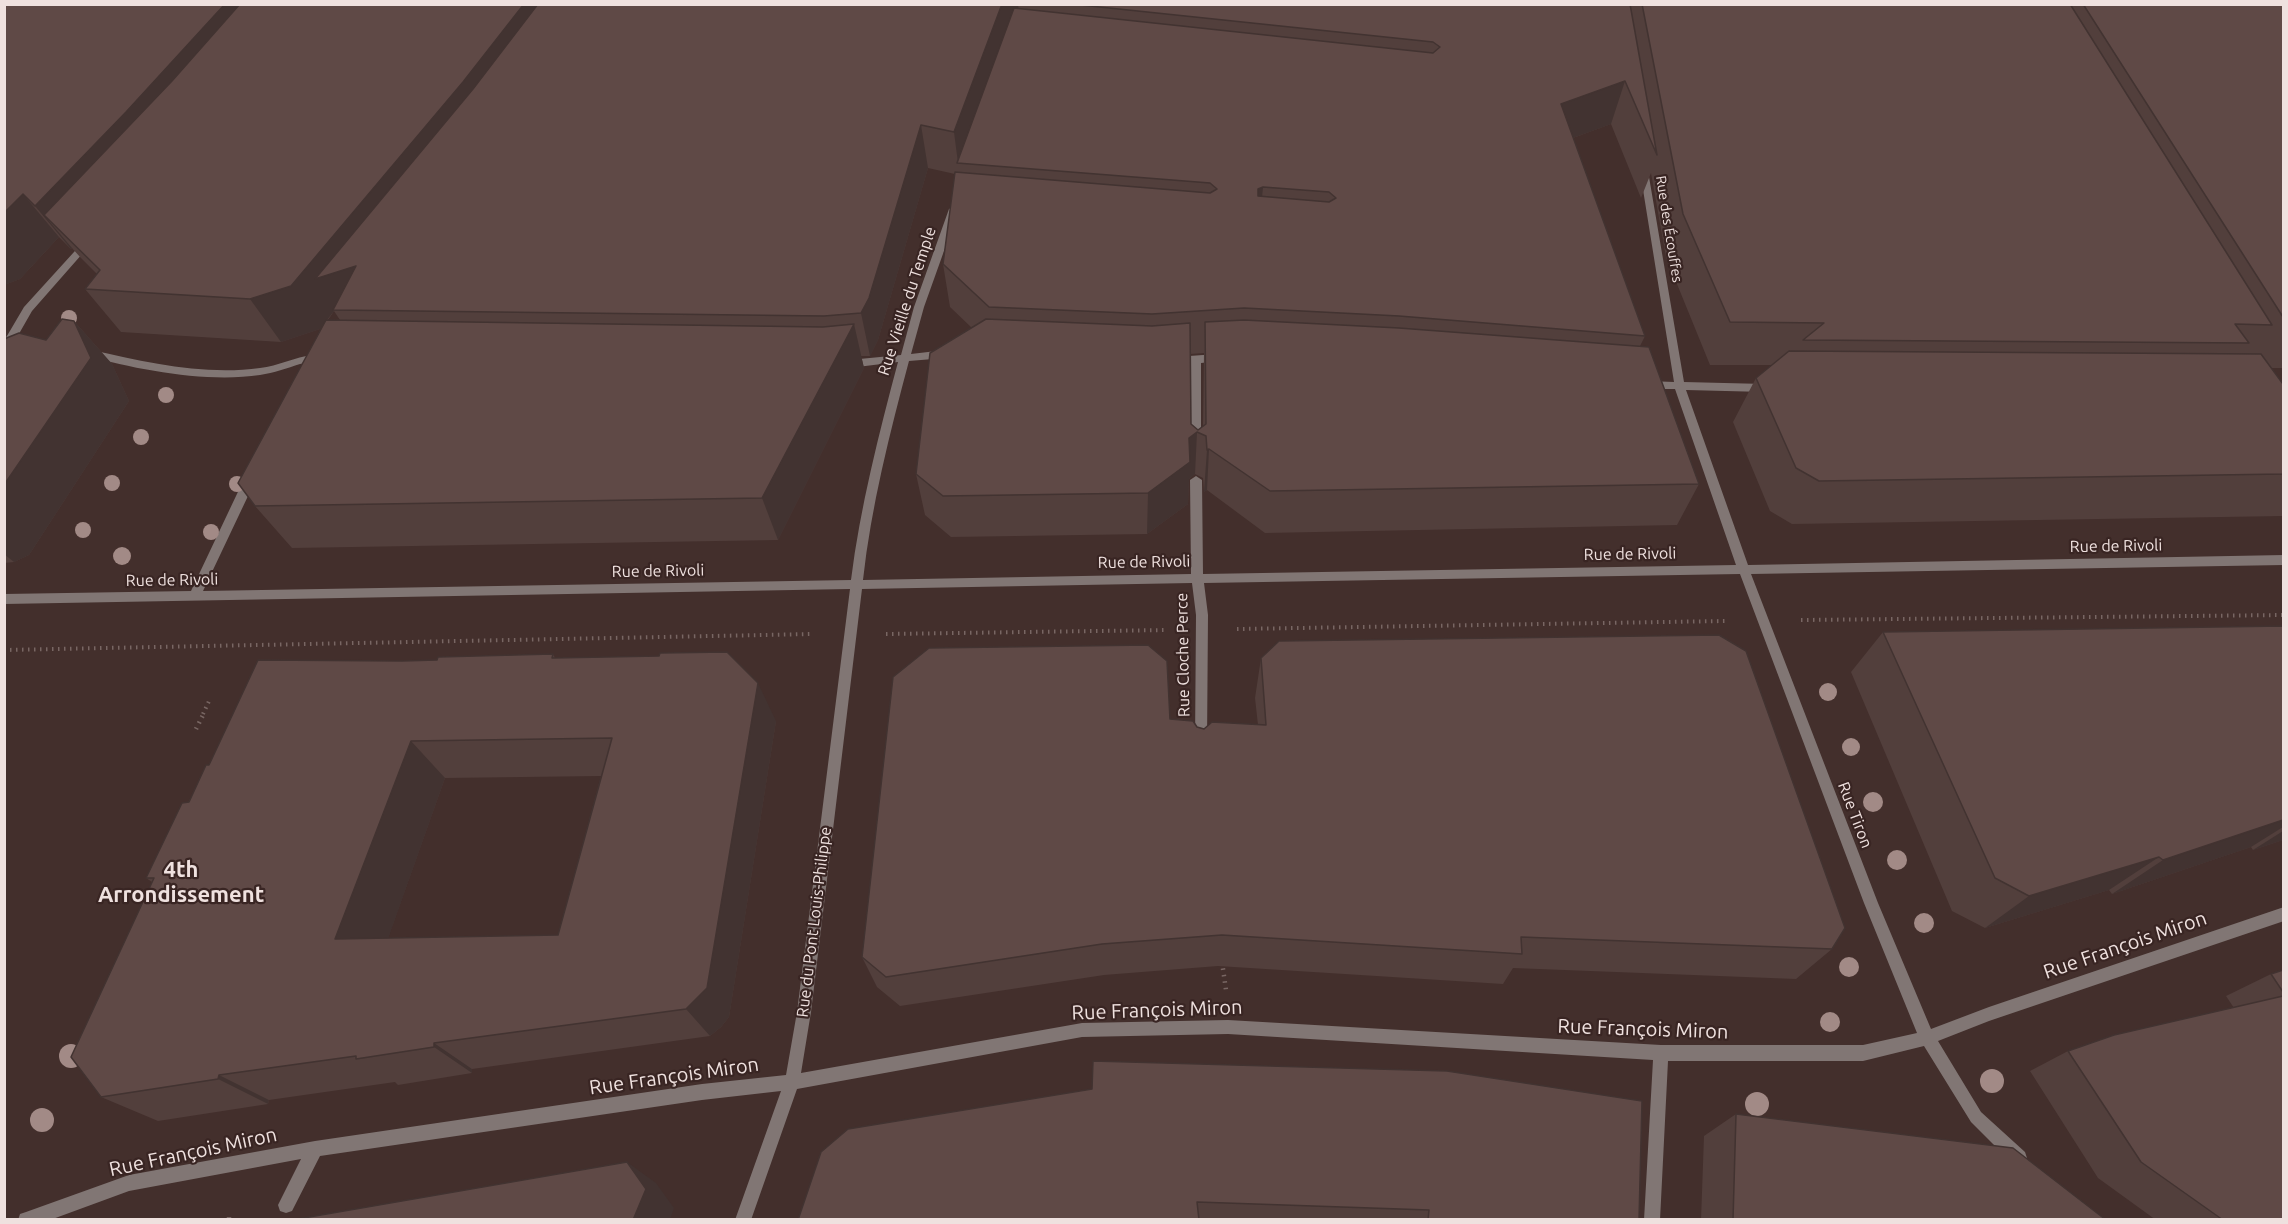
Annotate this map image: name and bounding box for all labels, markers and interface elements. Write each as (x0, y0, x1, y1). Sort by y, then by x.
street label: Rue des Écouffes (1652, 174, 1686, 284)
street label: Rue Vieille du Temple (874, 224, 940, 378)
street label: Rue de Rivoli (2070, 536, 2162, 556)
street label: Rue de Rivoli (1584, 544, 1676, 564)
street label: Rue de Rivoli (1098, 552, 1190, 572)
street label: Rue de Rivoli (612, 561, 704, 581)
street label: Rue de Rivoli (126, 570, 218, 590)
street label: Rue Cloche Perce (1172, 593, 1194, 717)
street label: Rue Tiron (1834, 779, 1876, 851)
street label: Rue du Pont Louis-Philippe (793, 826, 835, 1018)
district label: 4th Arrondissement (98, 857, 264, 908)
street label: Rue François Miron (2040, 906, 2210, 984)
street label: Rue François Miron (1071, 995, 1243, 1025)
street label: Rue François Miron (1557, 1014, 1729, 1044)
street label: Rue François Miron (588, 1052, 760, 1100)
street label: Rue François Miron (107, 1122, 279, 1182)

